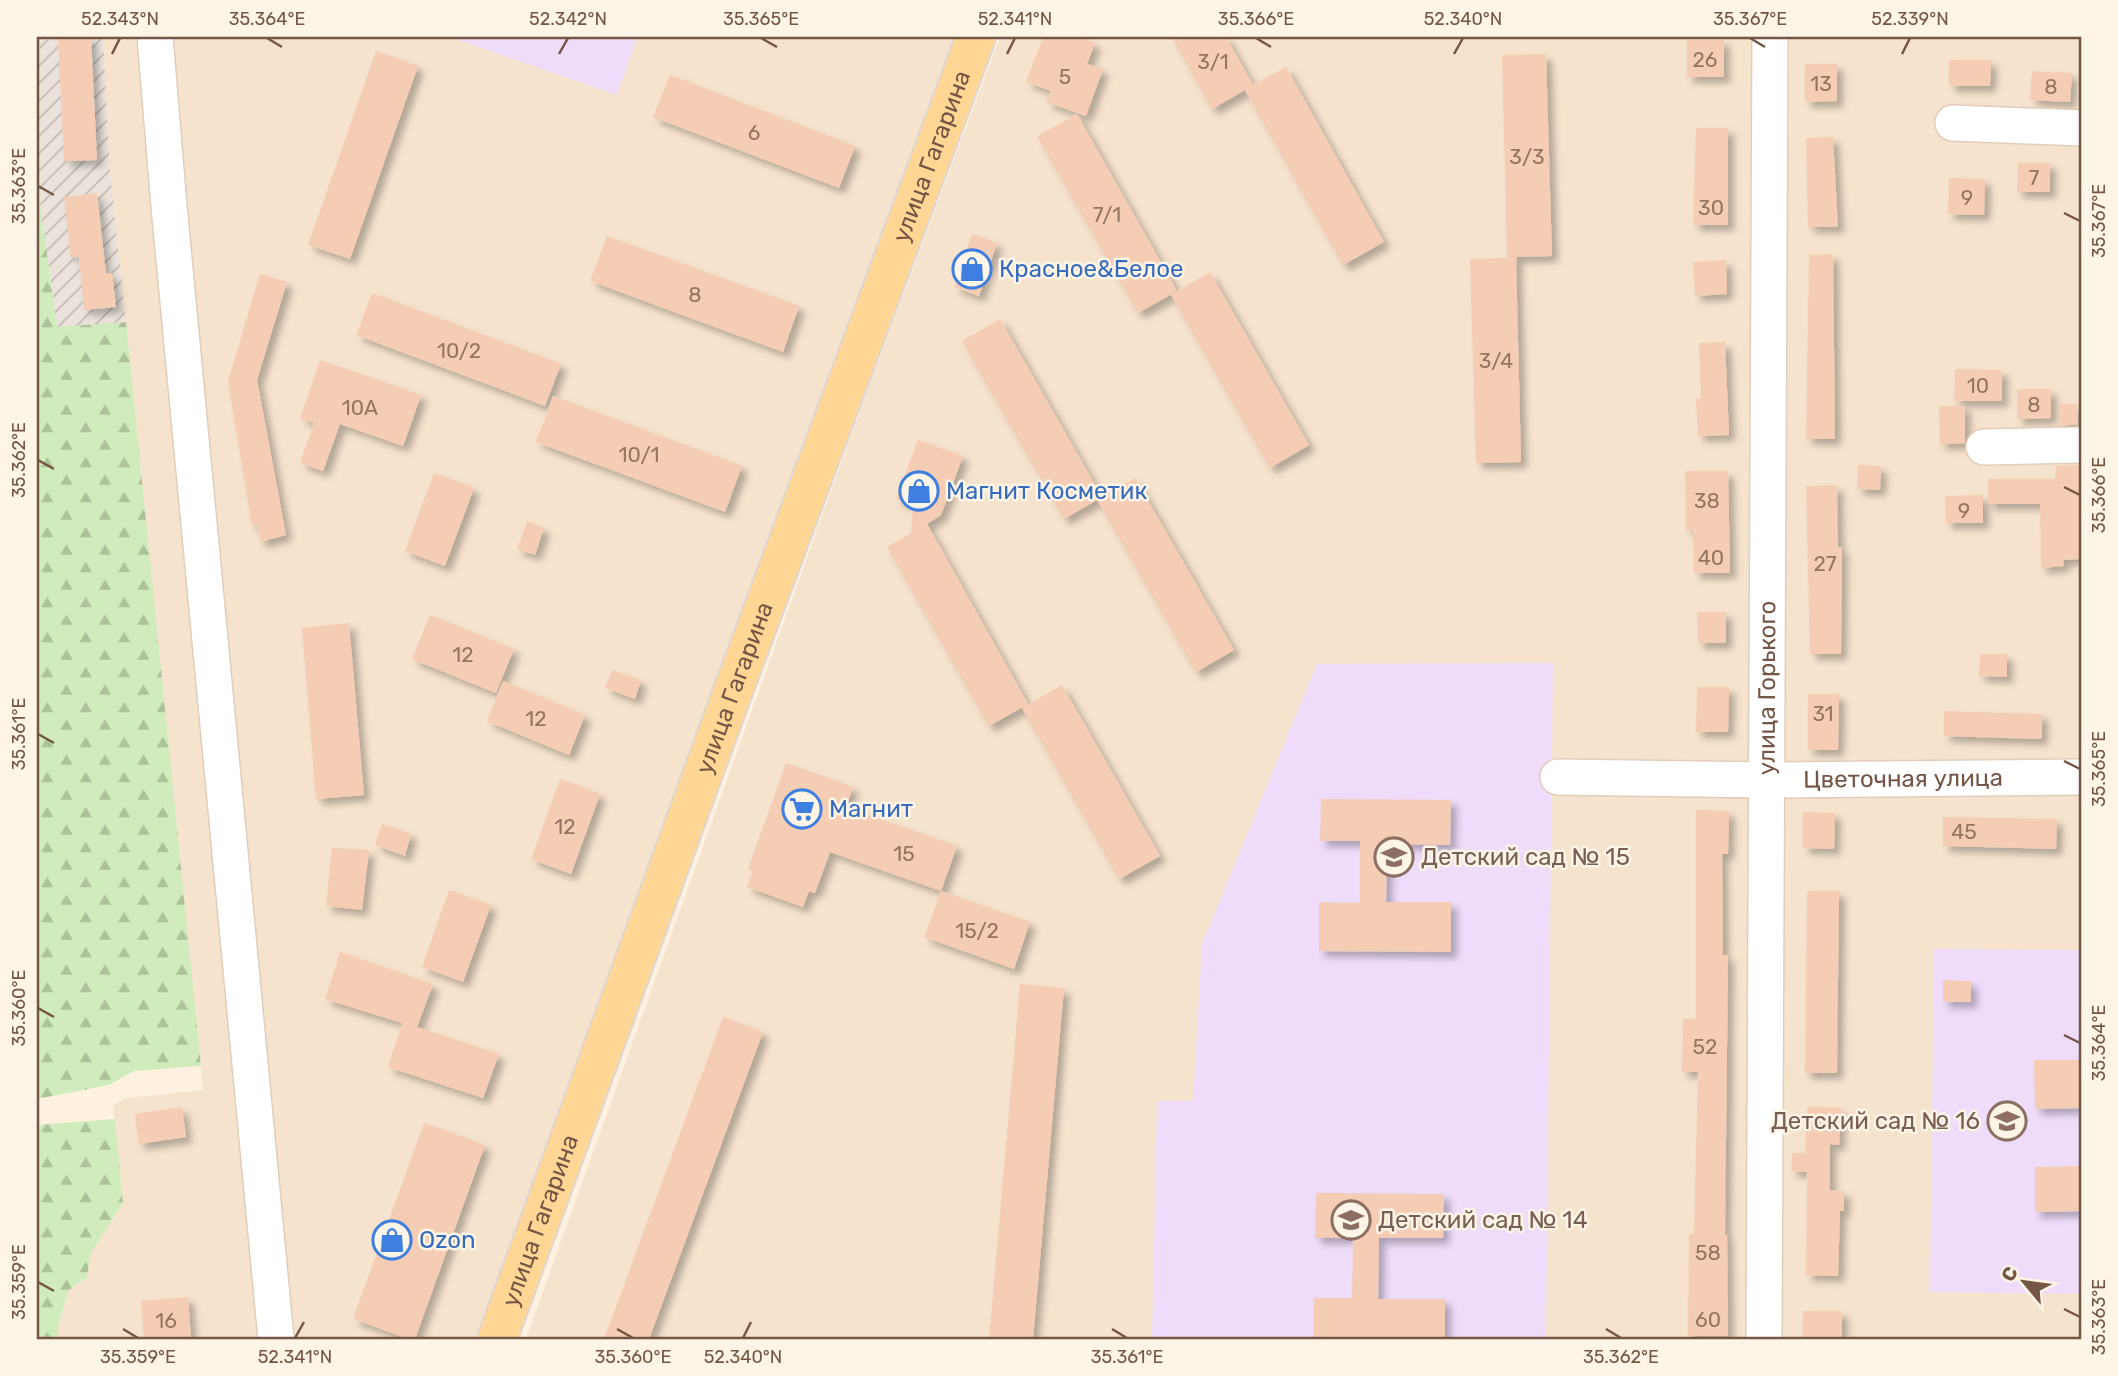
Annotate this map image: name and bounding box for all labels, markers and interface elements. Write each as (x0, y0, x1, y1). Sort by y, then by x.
text: 52.343°N (81, 8, 159, 30)
text: 35.364°E (229, 8, 305, 30)
text: 52.342°N (529, 8, 607, 30)
text: 35.365°E (723, 8, 799, 30)
text: 52.341°N (978, 8, 1052, 30)
text: 35.366°E (1218, 8, 1294, 30)
text: 52.340°N (1424, 8, 1502, 30)
text: 35.367°E (1713, 8, 1787, 30)
text: 52.339°N (1871, 8, 1949, 30)
house number: 26 (1693, 47, 1718, 72)
house number: 3/1 (1197, 49, 1229, 74)
house number: 5 (1059, 64, 1071, 89)
street label: улица Гагарина (887, 67, 976, 246)
house number: 13 (1810, 71, 1832, 96)
house number: 8 (2044, 74, 2058, 99)
house number: 6 (748, 120, 760, 145)
house number: 3/3 (1509, 144, 1545, 169)
text: 35.363°E (8, 148, 30, 224)
house number: 7 (2029, 165, 2040, 190)
text: 35.367°E (2088, 184, 2110, 258)
house number: 9 (1961, 185, 1973, 210)
house number: 30 (1698, 195, 1724, 220)
house number: 7/1 (1093, 202, 1121, 227)
shop icon: Красное&Белое (951, 248, 993, 290)
place label: Красное&Белое (999, 255, 1183, 283)
house number: 8 (688, 282, 702, 307)
house number: 10/2 (437, 338, 481, 363)
house number: 3/4 (1479, 348, 1513, 373)
house number: 10 (1967, 373, 1989, 398)
house number: 8 (2027, 392, 2041, 417)
house number: 10А (342, 395, 378, 420)
text: 35.362°E (8, 422, 30, 498)
house number: 10/1 (619, 442, 659, 467)
text: 35.366°E (2088, 457, 2110, 533)
shop icon: Магнит Косметик (898, 470, 940, 512)
place label: Магнит Косметик (946, 477, 1147, 505)
house number: 38 (1694, 488, 1720, 513)
house number: 9 (1958, 498, 1970, 523)
house number: 40 (1698, 545, 1724, 570)
house number: 27 (1813, 551, 1837, 576)
street label: улица Гагарина (690, 598, 779, 778)
street label: улица Горького (1753, 601, 1781, 775)
house number: 12 (452, 642, 474, 667)
text: 35.361°E (8, 698, 30, 770)
house number: 31 (1812, 701, 1834, 726)
house number: 12 (525, 706, 547, 731)
text: 35.365°E (2088, 731, 2110, 807)
street label: Цветочная улица (1803, 764, 2003, 794)
supermarket icon: Магнит (781, 788, 823, 830)
place label: Магнит (829, 795, 913, 823)
house number: 12 (554, 814, 576, 839)
house number: 45 (1951, 819, 1977, 844)
school or university icon: Детский сад № 15 (1373, 836, 1415, 878)
house number: 15 (893, 841, 915, 866)
place label: Детский сад № 15 (1421, 843, 1630, 871)
house number: 15/2 (955, 918, 999, 943)
text: 35.360°E (8, 970, 30, 1046)
text: 35.364°E (2088, 1005, 2110, 1081)
house number: 52 (1693, 1034, 1717, 1059)
school or university icon: Детский сад № 16 (1986, 1100, 2028, 1142)
place label: Детский сад № 16 (1771, 1107, 1980, 1135)
street label: улица Гагарина (496, 1131, 584, 1311)
school or university icon: Детский сад № 14 (1330, 1199, 1372, 1241)
place label: Детский сад № 14 (1378, 1206, 1588, 1234)
shop icon: Ozon (371, 1219, 413, 1261)
place label: Ozon (419, 1226, 476, 1254)
house number: 58 (1695, 1240, 1721, 1265)
text: 35.359°E (8, 1244, 30, 1320)
north arrow (1988, 1246, 2058, 1316)
text: С (1996, 1263, 2023, 1285)
text: 35.363°E (2088, 1279, 2110, 1355)
house number: 60 (1695, 1307, 1721, 1332)
house number: 16 (155, 1308, 177, 1333)
text: 35.359°E (100, 1346, 176, 1368)
text: 52.341°N (258, 1346, 332, 1368)
text: 35.360°E (595, 1346, 671, 1368)
text: 52.340°N (704, 1346, 782, 1368)
text: 35.361°E (1091, 1346, 1163, 1368)
text: 35.362°E (1583, 1346, 1659, 1368)

